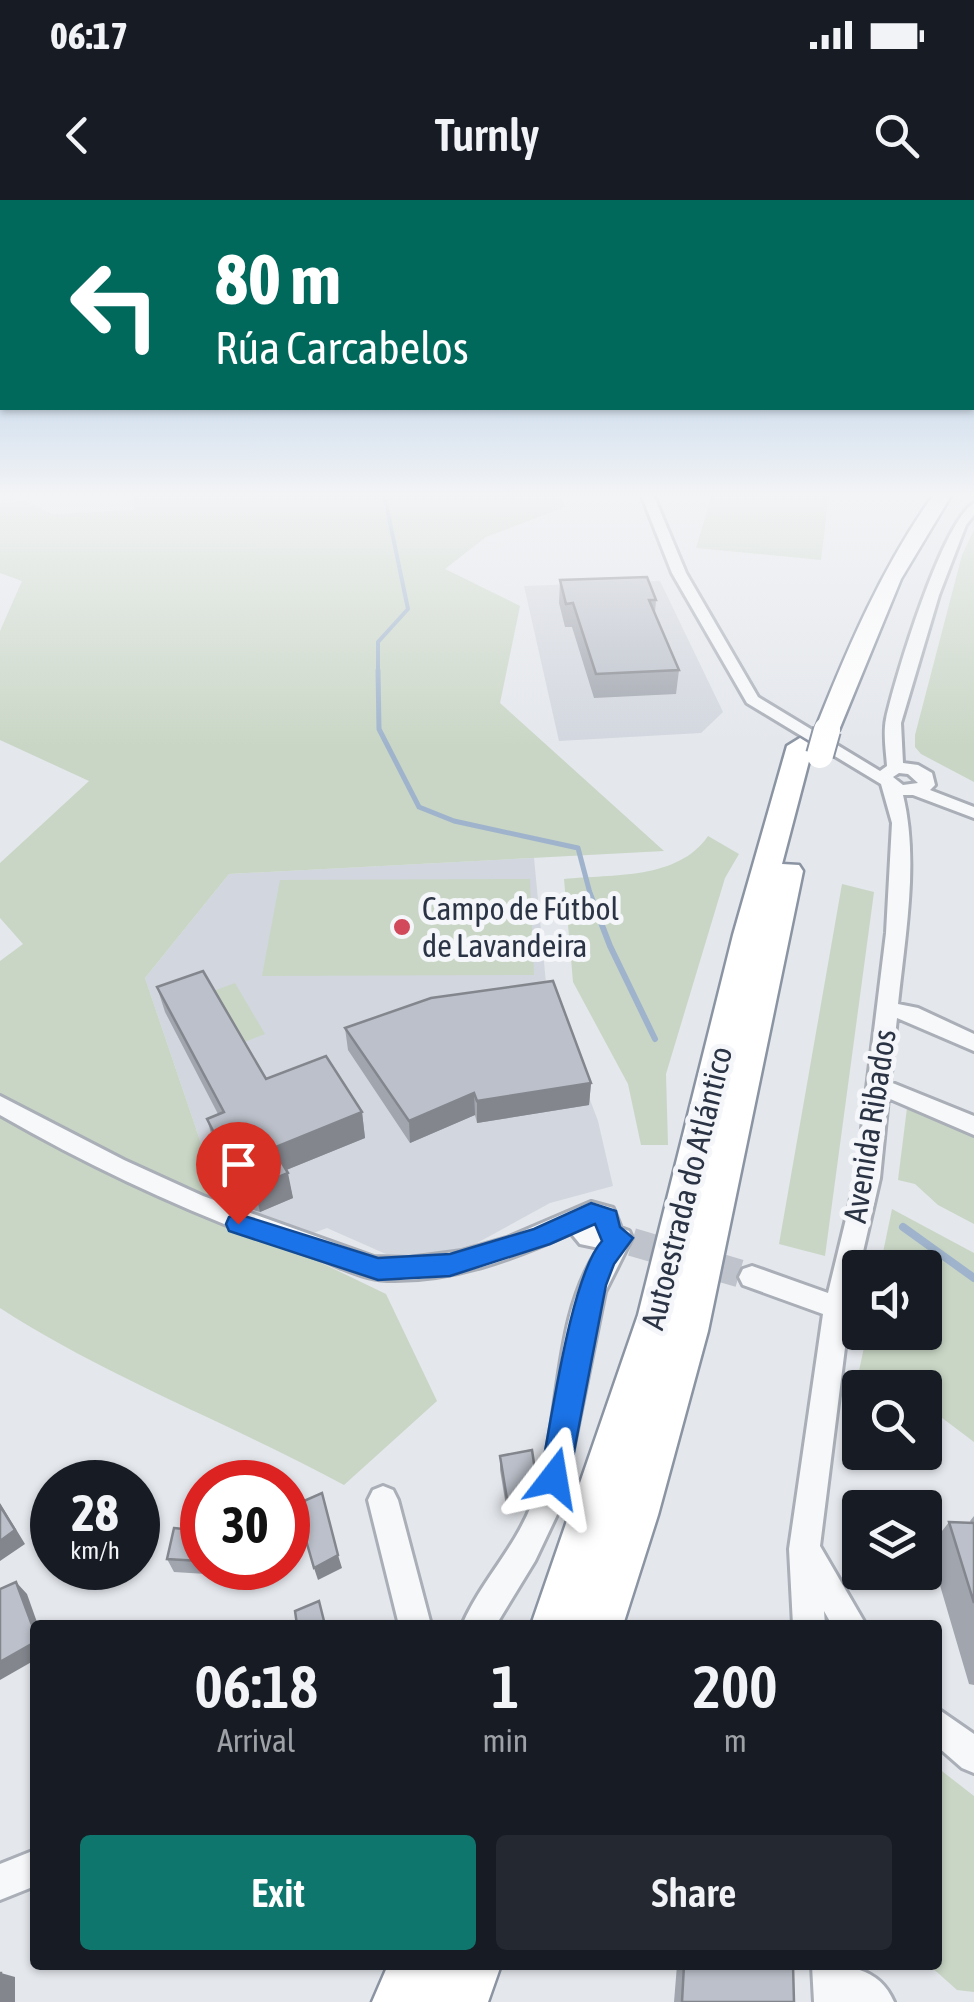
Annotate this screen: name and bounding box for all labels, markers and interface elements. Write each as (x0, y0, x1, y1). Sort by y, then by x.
text: 06:17 (50, 14, 128, 57)
icon: back (50, 108, 105, 163)
icon: search (869, 108, 924, 163)
text: Turnly (435, 109, 539, 161)
text: 80 m (215, 239, 341, 319)
icon: left (50, 240, 180, 370)
text: Rúa Carcabelos (215, 322, 469, 374)
place label: Campo de Fútbol de Lavandeira (422, 890, 619, 964)
marker: Campo de Fútbol de Lavandeira (391, 916, 413, 938)
street label: Avenida Ribados (836, 1027, 903, 1225)
street label: Autoestrada do Atlántico (633, 1043, 740, 1333)
pin (196, 1122, 281, 1225)
icon: arrive (211, 1137, 266, 1192)
map controls (842, 1250, 942, 1590)
button: sound (842, 1250, 942, 1350)
button: search (842, 1370, 942, 1470)
position arrow (502, 1426, 606, 1530)
speed limit sign: 30 (180, 1460, 310, 1590)
text: 28 (71, 1484, 118, 1542)
button: layers (842, 1490, 942, 1590)
text: km/h (70, 1536, 120, 1564)
text: 06:18 (194, 1652, 318, 1721)
text: 1 (491, 1652, 520, 1721)
text: 200 (693, 1652, 777, 1721)
text: Arrival (217, 1722, 295, 1759)
text: min (482, 1722, 528, 1759)
text: m (724, 1722, 747, 1759)
button: Exit (80, 1835, 476, 1950)
button: Share (496, 1835, 892, 1950)

